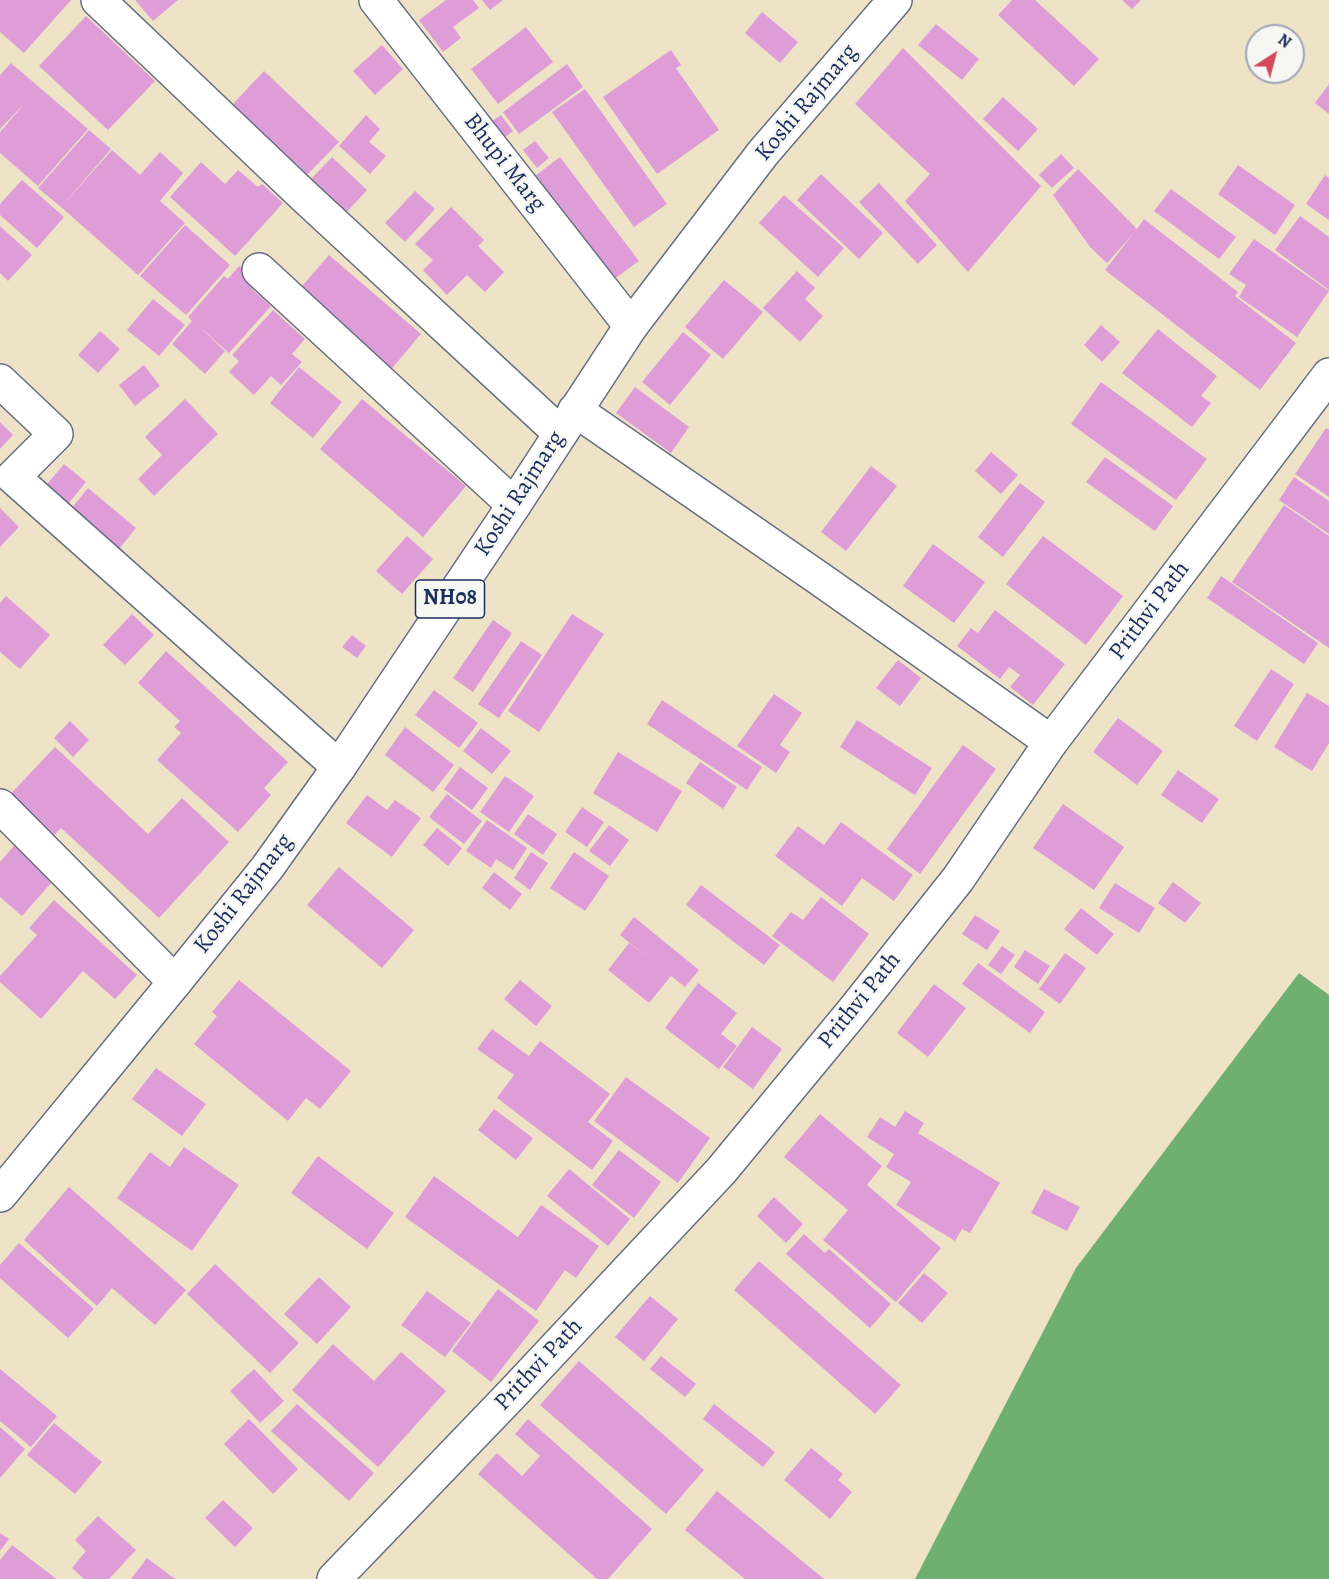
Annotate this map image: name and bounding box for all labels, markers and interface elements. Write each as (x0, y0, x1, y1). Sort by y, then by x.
north arrow (1245, 24, 1305, 84)
text: N (1273, 29, 1296, 53)
street label: Koshi Rajmarg (750, 39, 864, 167)
street label: Bhupi Marg (457, 108, 551, 218)
street label: Koshi Rajmarg (469, 426, 571, 562)
street label: Prithvi Path (1104, 556, 1196, 666)
road number: NH08 (416, 580, 484, 618)
street label: Koshi Rajmarg (188, 828, 300, 960)
street label: Prithvi Path (812, 947, 908, 1055)
street label: Prithvi Path (489, 1313, 589, 1417)

